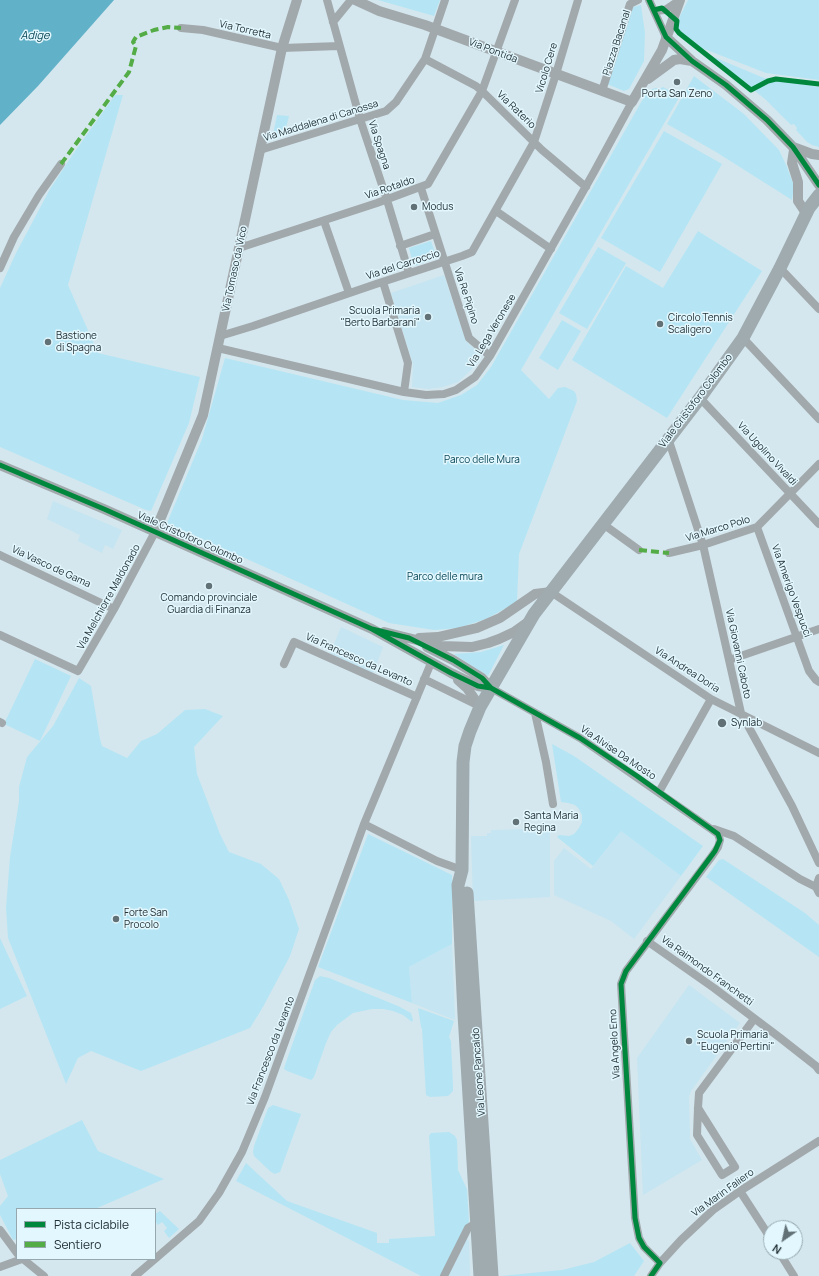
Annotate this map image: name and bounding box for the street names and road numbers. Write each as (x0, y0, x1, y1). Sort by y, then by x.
street label: Piazza Bacanal (601, 9, 633, 77)
street label: Via Torretta (218, 18, 272, 42)
street label: Via Pontida (467, 36, 519, 66)
street label: Vicolo Cere (534, 41, 560, 95)
street label: Via Raterio (494, 89, 538, 131)
street label: Via Maddalena di Canossa (262, 98, 380, 144)
street label: Via Spagna (365, 119, 393, 171)
street label: Via Rotaldo (364, 174, 416, 202)
street label: Via Tomaso da Vico (220, 225, 250, 313)
street label: Via del Carroccio (365, 247, 441, 283)
street label: Via Re Pipino (451, 266, 481, 326)
street label: Via Lega Veronese (465, 292, 519, 370)
street label: Viale Cristoforo Colombo (657, 352, 735, 450)
street label: Via Ugolino Vivaldi (735, 420, 799, 488)
street label: Viale Cristoforo Colombo (135, 509, 245, 567)
street label: Via Marco Polo (684, 514, 752, 544)
street label: Via Melchiorre Maldonado (75, 542, 143, 652)
street label: Via Vasco de Gama (10, 543, 92, 591)
street label: Via Amerigo Vespucci (769, 543, 813, 639)
street label: Via Giovanni Caboto (723, 608, 753, 700)
street label: Via Francesco da Levanto (304, 631, 414, 689)
street label: Via Andrea Doria (652, 645, 722, 695)
street label: Via Alvise Da Mosto (578, 723, 658, 783)
street label: Via Raimondo Franchetti (659, 934, 755, 1008)
street label: Via Francesco da Levanto (245, 995, 297, 1107)
street label: Via Angelo Emo (607, 1009, 623, 1079)
street label: Via Leone Pancaldo (470, 1027, 488, 1117)
street label: Via Marin Faliero (690, 1166, 756, 1220)

